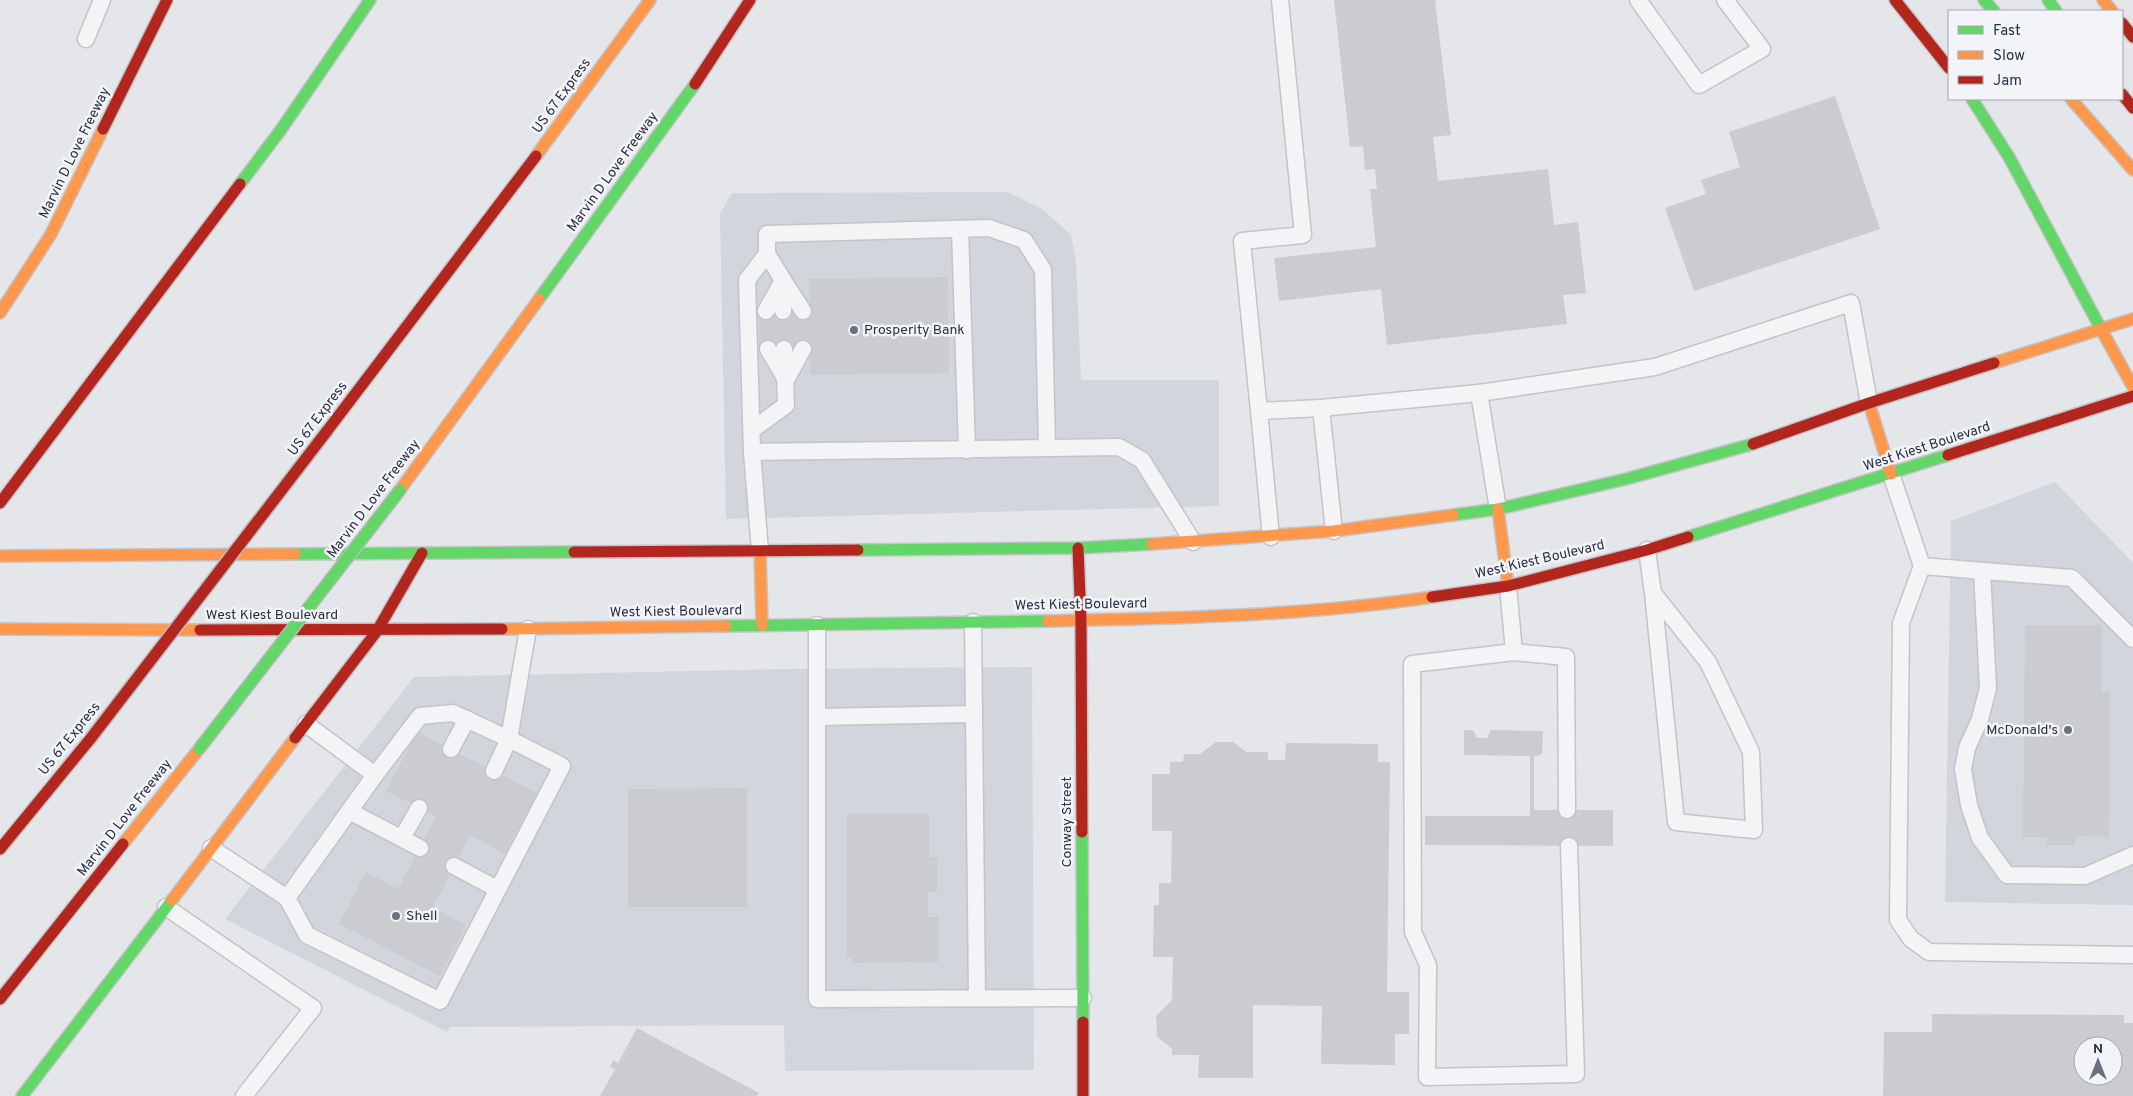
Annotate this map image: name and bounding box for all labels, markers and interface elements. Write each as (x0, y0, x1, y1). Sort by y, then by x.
legend (1948, 10, 2123, 100)
text: Fast (1993, 22, 2021, 41)
text: Slow (1993, 47, 2025, 66)
street label: US 67 Express (529, 55, 595, 137)
text: Jam (1993, 72, 2022, 91)
street label: Marvin D Love Freeway (36, 85, 114, 221)
street label: Marvin D Love Freeway (564, 109, 662, 235)
place label: Prosperity Bank (864, 322, 965, 339)
marker: Prosperity Bank (848, 324, 860, 336)
street label: US 67 Express (285, 378, 351, 460)
street label: West Kiest Boulevard (1861, 418, 1993, 476)
street label: Marvin D Love Freeway (324, 436, 424, 562)
street label: West Kiest Boulevard (1474, 537, 1606, 583)
street label: West Kiest Boulevard (1015, 595, 1147, 615)
street label: West Kiest Boulevard (610, 602, 742, 622)
street label: West Kiest Boulevard (206, 607, 338, 624)
street label: US 67 Express (36, 699, 104, 779)
place label: McDonald's (1986, 722, 2058, 739)
marker: McDonald's (2062, 724, 2074, 736)
street label: Marvin D Love Freeway (74, 756, 176, 880)
street label: Conway Street (1059, 776, 1076, 868)
place label: Shell (406, 908, 437, 925)
marker: Shell (390, 910, 402, 922)
north arrow (2073, 1036, 2123, 1086)
text: N (2093, 1041, 2103, 1058)

